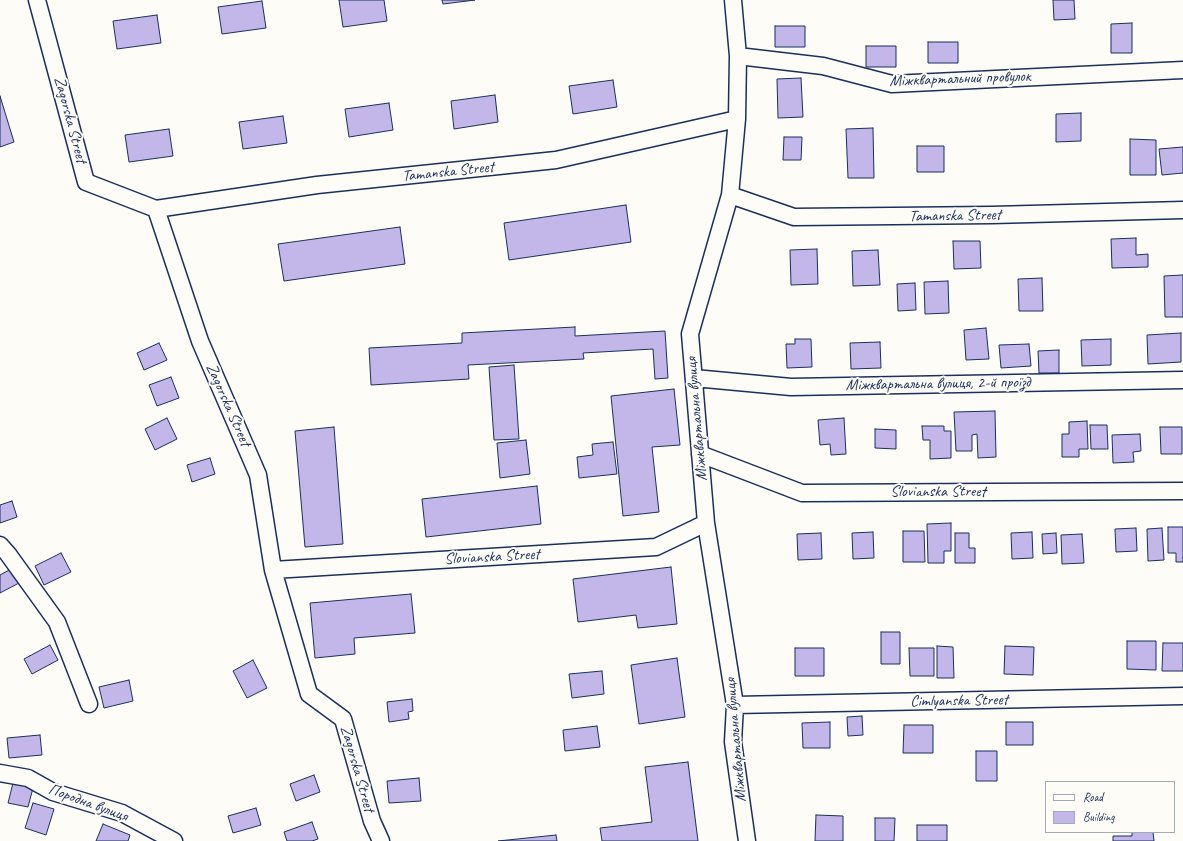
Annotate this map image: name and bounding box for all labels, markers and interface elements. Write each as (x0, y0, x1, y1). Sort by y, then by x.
street label: Міжквартальний провулок (889, 67, 1031, 91)
street label: Zagorska Street (49, 75, 91, 165)
street label: Tamanska Street (401, 158, 495, 186)
street label: Tamanska Street (909, 206, 1001, 226)
street label: Міжквартальна вулиця (682, 356, 712, 482)
street label: Zagorska Street (201, 361, 255, 449)
street label: Міжквартальна вулиця, 2-й проїзд (845, 373, 1031, 395)
street label: Slovianska Street (890, 482, 986, 502)
street label: Slovianska Street (444, 545, 540, 569)
street label: Міжквартальна вулиця (721, 677, 751, 803)
street label: Cimlyanska Street (910, 691, 1008, 711)
street label: Zagorska Street (336, 724, 378, 814)
street label: Породна вулиця (46, 780, 130, 826)
legend (1045, 781, 1175, 833)
text: Road (1083, 789, 1103, 805)
text: Building (1083, 809, 1115, 825)

